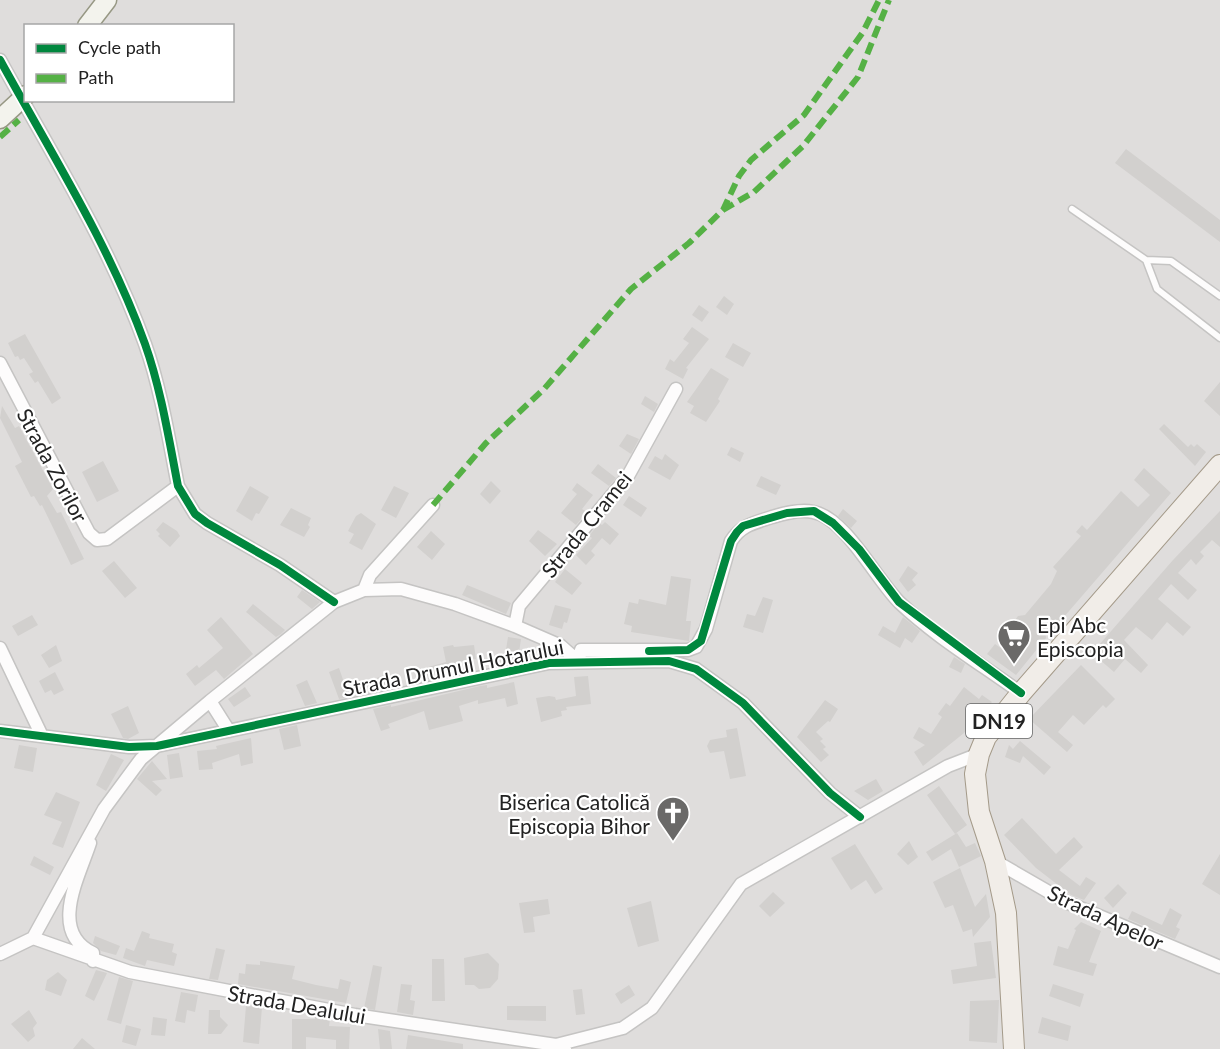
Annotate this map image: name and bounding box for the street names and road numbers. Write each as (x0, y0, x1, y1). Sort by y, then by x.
street label: Strada Zorilor (13, 404, 94, 526)
street label: Strada Cramei (536, 466, 636, 582)
street label: Strada Drumul Hotarului (340, 633, 566, 701)
road number: DN19 (966, 704, 1032, 738)
street label: Strada Apelor (1044, 879, 1168, 955)
street label: Strada Dealului (226, 980, 368, 1028)

